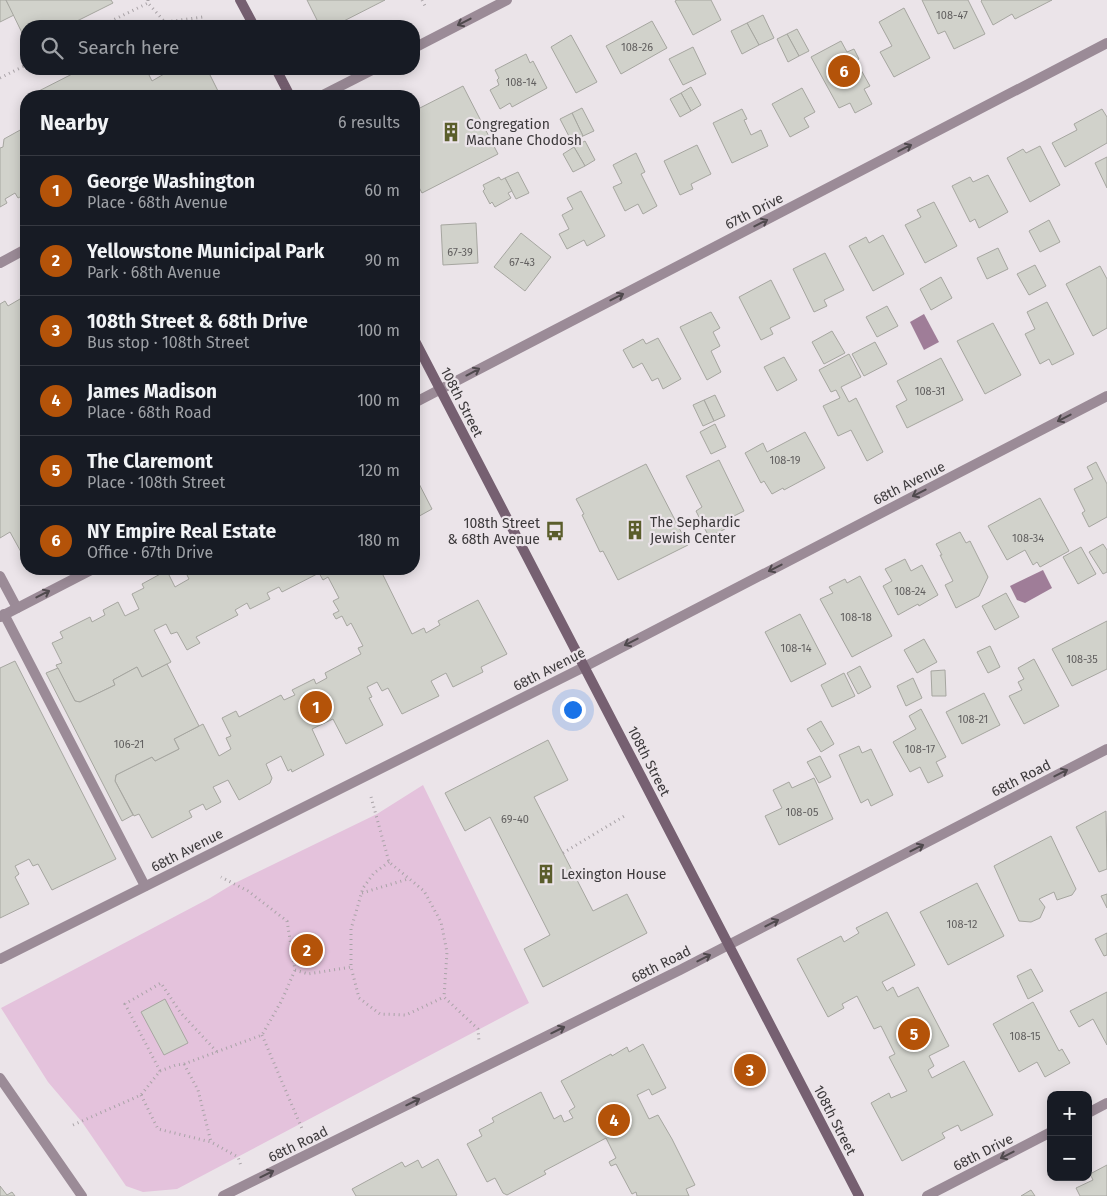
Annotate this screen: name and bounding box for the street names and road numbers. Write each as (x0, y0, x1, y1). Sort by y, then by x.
street label: 67th Drive (722, 190, 786, 233)
street label: 108th Street (437, 364, 487, 441)
street label: 68th Avenue (870, 458, 948, 509)
street label: 68th Avenue (510, 644, 588, 695)
street label: 108th Street (624, 723, 674, 800)
street label: 68th Road (989, 756, 1054, 801)
street label: 68th Avenue (148, 825, 226, 876)
street label: 68th Road (629, 942, 694, 987)
street label: 108th Street (810, 1082, 860, 1159)
street label: 68th Road (266, 1123, 331, 1166)
street label: 68th Drive (950, 1130, 1016, 1175)

